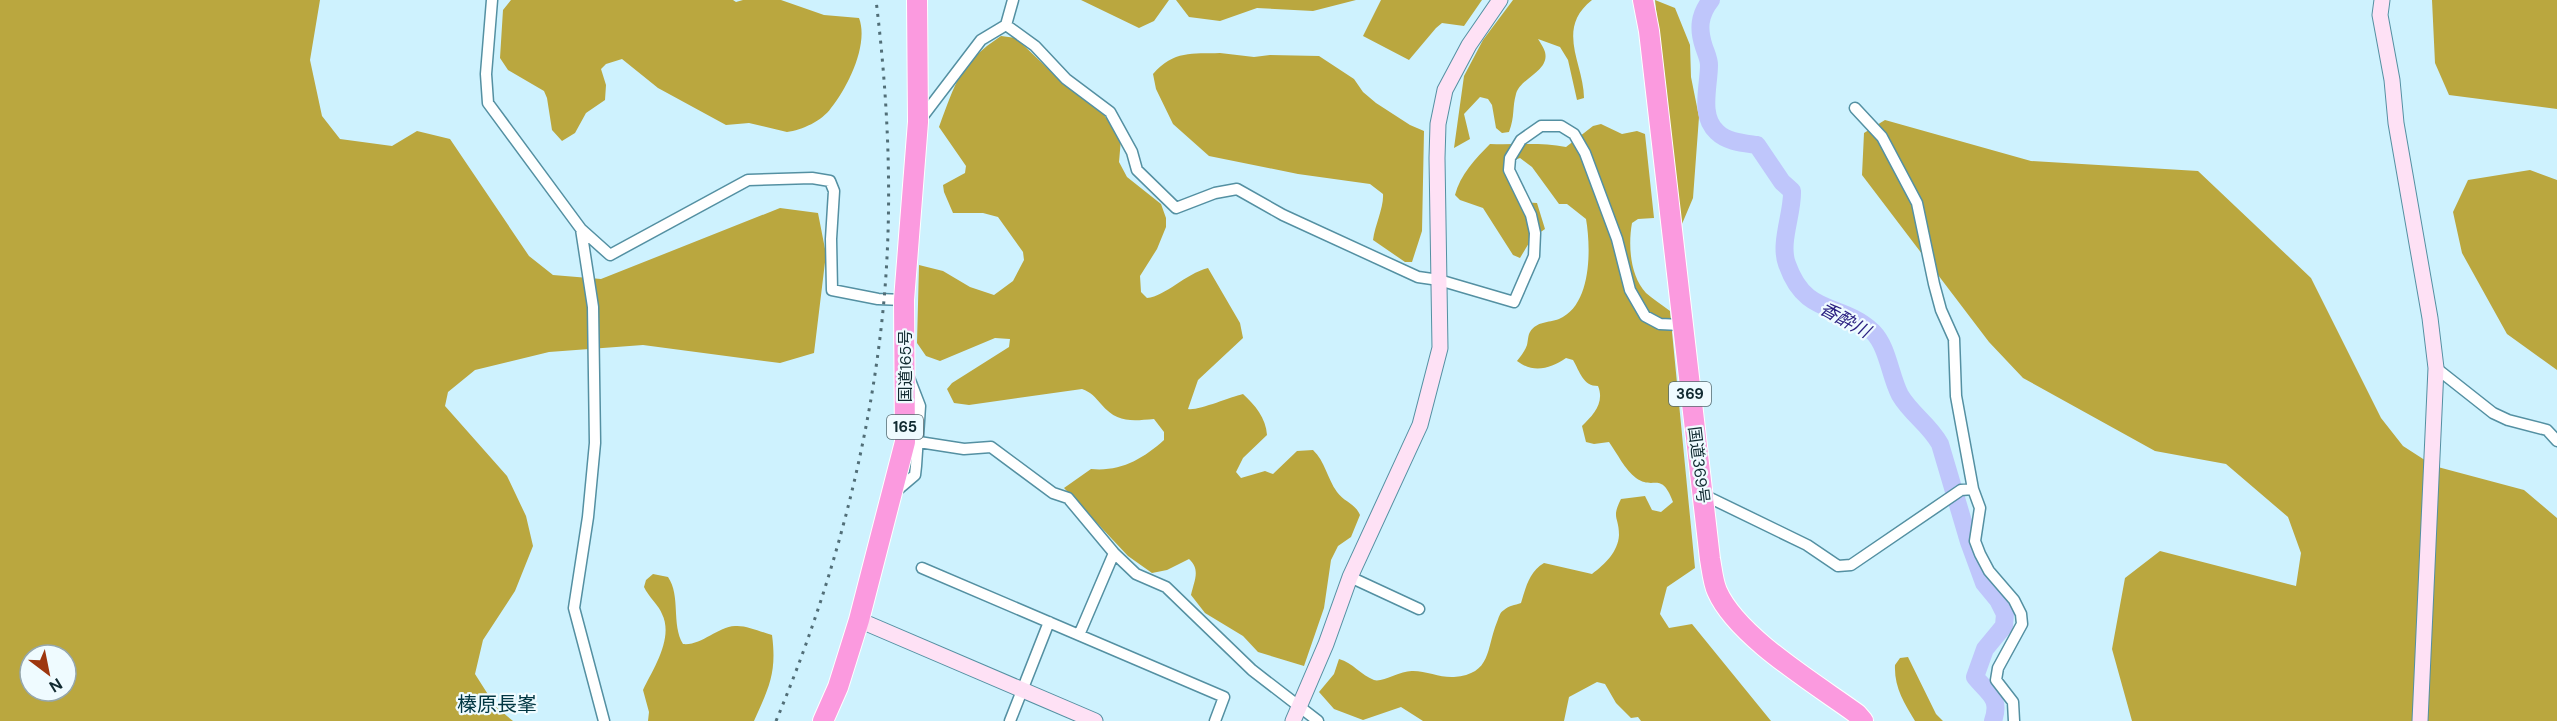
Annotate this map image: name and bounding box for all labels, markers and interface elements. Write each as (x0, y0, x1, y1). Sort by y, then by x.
water label: 香酔川 (1816, 296, 1876, 345)
street label: 国道165号 (895, 330, 916, 402)
road number: 369 (1669, 382, 1711, 406)
road number: 165 (887, 415, 923, 439)
street label: 国道369号 (1684, 425, 1714, 505)
north arrow (18, 643, 78, 703)
text: N (45, 673, 66, 697)
district label: 榛原長峯 (457, 691, 537, 717)

